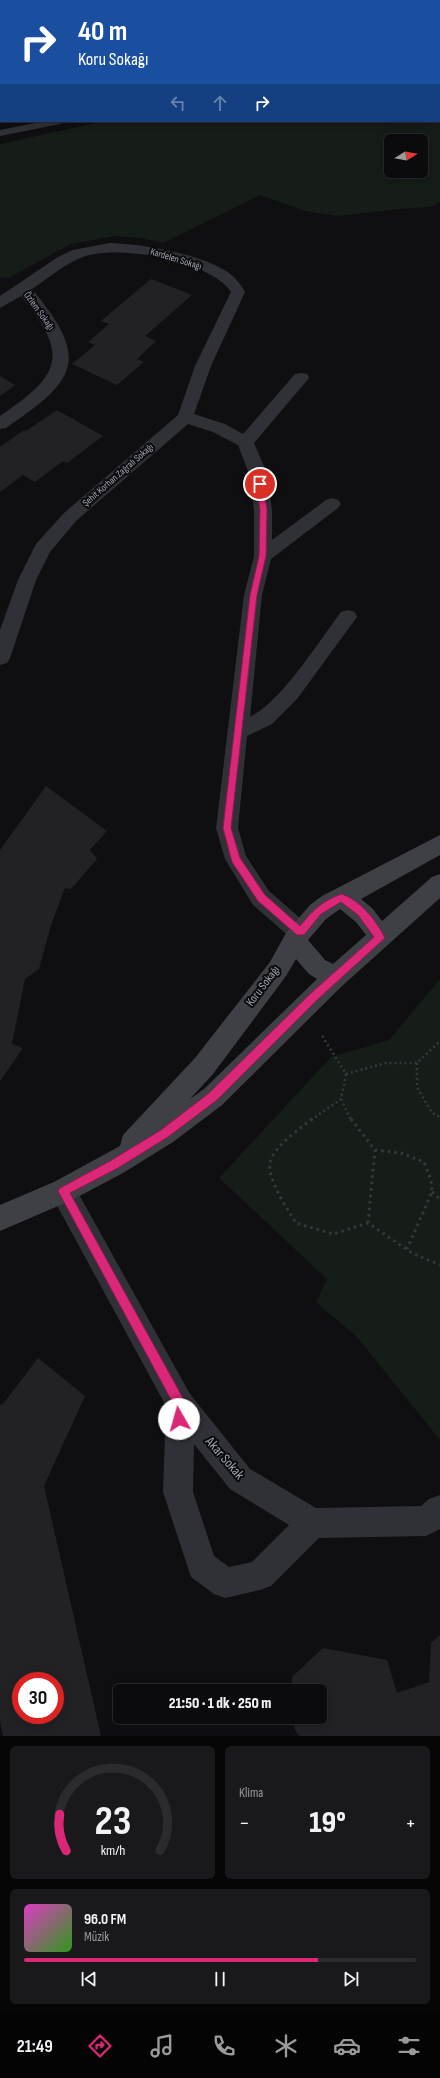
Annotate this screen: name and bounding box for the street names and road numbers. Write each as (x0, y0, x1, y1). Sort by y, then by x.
street label: Kardelen Sokağı (149, 246, 203, 273)
street label: Özlem Sokağı (21, 290, 57, 333)
street label: Şehit Korhan Zağralı Sokağı (80, 441, 156, 509)
street label: Koru Sokağı (243, 963, 283, 1009)
street label: Akar Sokak (201, 1432, 249, 1483)

